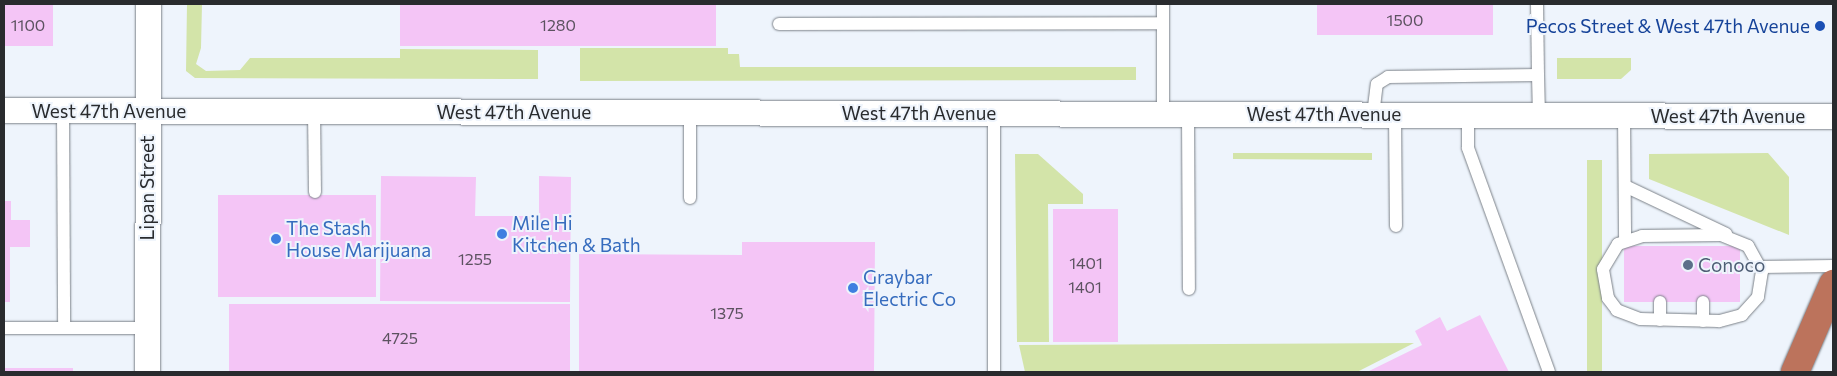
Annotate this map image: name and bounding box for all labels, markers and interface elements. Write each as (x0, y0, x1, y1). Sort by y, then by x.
house number: 1500 (1387, 10, 1423, 30)
house number: 1100 (11, 15, 45, 35)
house number: 1280 (540, 15, 576, 35)
place label: Pecos Street & West 47th Avenue (1526, 15, 1810, 37)
marker: Pecos Street & West 47th Avenue (1814, 20, 1826, 32)
street label: West 47th Avenue (32, 100, 186, 122)
street label: West 47th Avenue (437, 101, 591, 123)
street label: West 47th Avenue (842, 102, 996, 124)
street label: West 47th Avenue (1247, 103, 1401, 125)
street label: West 47th Avenue (1651, 105, 1805, 127)
street label: Lipan Street (136, 135, 158, 241)
place label: Mile Hi Kitchen & Bath (512, 212, 641, 256)
place label: The Stash House Marijuana (286, 217, 431, 261)
marker: Mile Hi Kitchen & Bath (496, 228, 508, 240)
marker: The Stash House Marijuana (270, 233, 282, 245)
house number: 1255 (458, 249, 492, 269)
house number: 1401 (1069, 253, 1103, 273)
place label: Conoco (1698, 254, 1765, 276)
marker: Conoco (1682, 259, 1694, 271)
place label: Graybar Electric Co (863, 266, 956, 310)
house number: 1401 (1068, 277, 1102, 297)
marker: Graybar Electric Co (847, 282, 859, 294)
house number: 1375 (710, 303, 744, 323)
house number: 4725 (382, 328, 418, 348)

